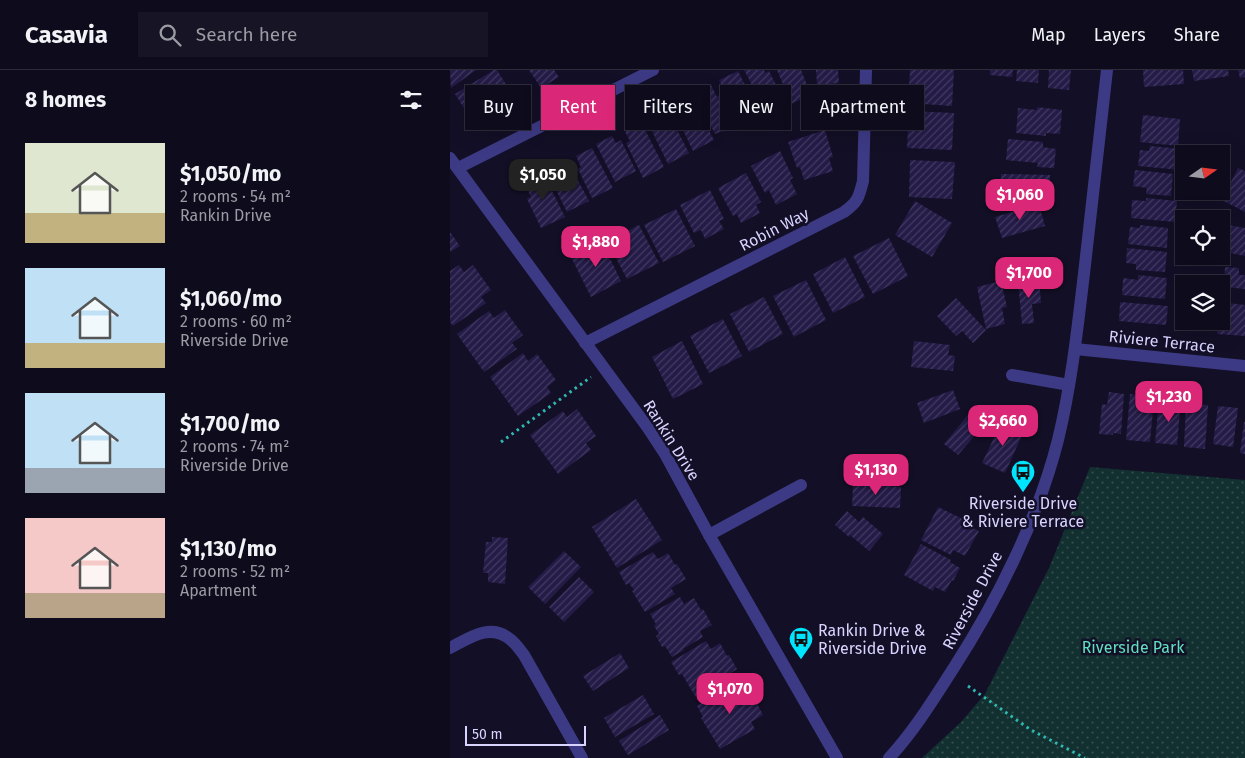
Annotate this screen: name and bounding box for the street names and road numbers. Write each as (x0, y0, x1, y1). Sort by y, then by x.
street label: Robin Way (736, 204, 812, 255)
street label: Riviere Terrace (1108, 326, 1216, 357)
street label: Rankin Drive (639, 396, 704, 484)
street label: Riverside Drive (939, 548, 1006, 653)

